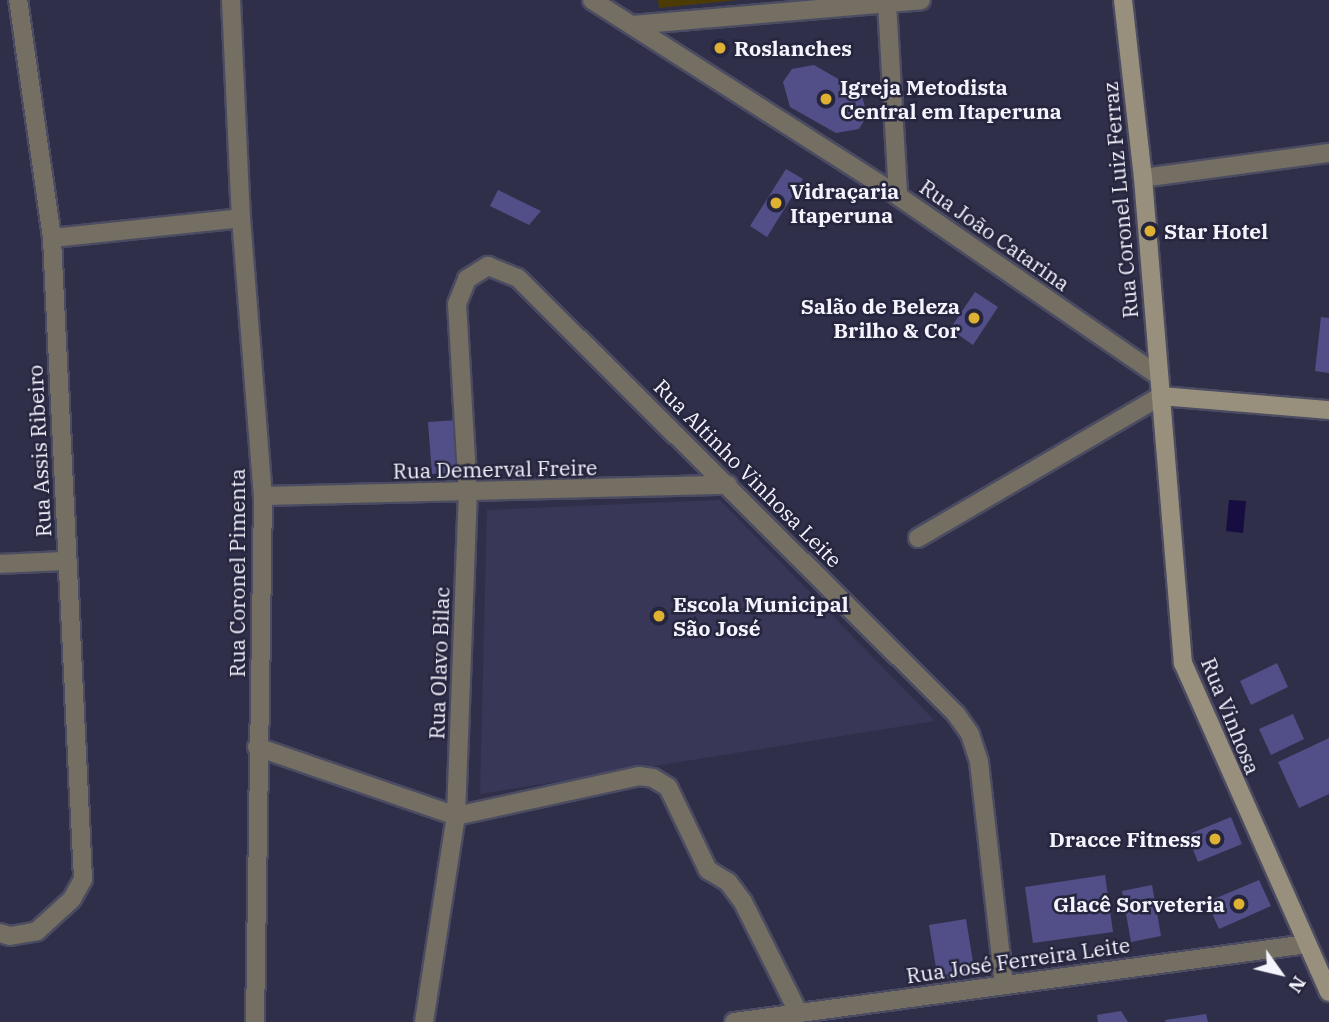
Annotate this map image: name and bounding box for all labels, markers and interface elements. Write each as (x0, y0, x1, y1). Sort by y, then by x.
place label: Roslanches (734, 35, 852, 61)
marker: Roslanches (712, 40, 728, 56)
place label: Igreja Metodista Central em Itaperuna (840, 74, 1062, 124)
street label: Rua Coronel Luiz Ferraz (1097, 81, 1143, 319)
marker: Igreja Metodista Central em Itaperuna (818, 91, 834, 107)
street label: Rua João Catarina (915, 174, 1075, 296)
place label: Vidraçaria Itaperuna (790, 178, 899, 228)
marker: Vidraçaria Itaperuna (768, 195, 784, 211)
place label: Star Hotel (1164, 218, 1268, 244)
marker: Star Hotel (1142, 223, 1158, 239)
place label: Salão de Beleza Brilho & Cor (801, 293, 960, 343)
marker: Salão de Beleza Brilho & Cor (966, 310, 982, 326)
street label: Rua Assis Ribeiro (22, 364, 56, 538)
street label: Rua Altinho Vinhosa Leite (649, 374, 847, 572)
street label: Rua Demerval Freire (393, 455, 597, 483)
street label: Rua Coronel Pimenta (224, 469, 250, 677)
street label: Rua Olavo Bilac (424, 586, 454, 740)
place label: Escola Municipal São José (673, 591, 848, 641)
marker: Escola Municipal São José (651, 608, 667, 624)
street label: Rua Vinhosa (1196, 654, 1266, 778)
place label: Dracce Fitness (1049, 826, 1201, 852)
marker: Dracce Fitness (1207, 831, 1223, 847)
place label: Glacê Sorveteria (1053, 891, 1225, 917)
marker: Glacê Sorveteria (1231, 896, 1247, 912)
street label: Rua José Ferreira Leite (905, 932, 1131, 988)
north arrow (1245, 938, 1315, 1008)
text: N (1283, 972, 1312, 998)

